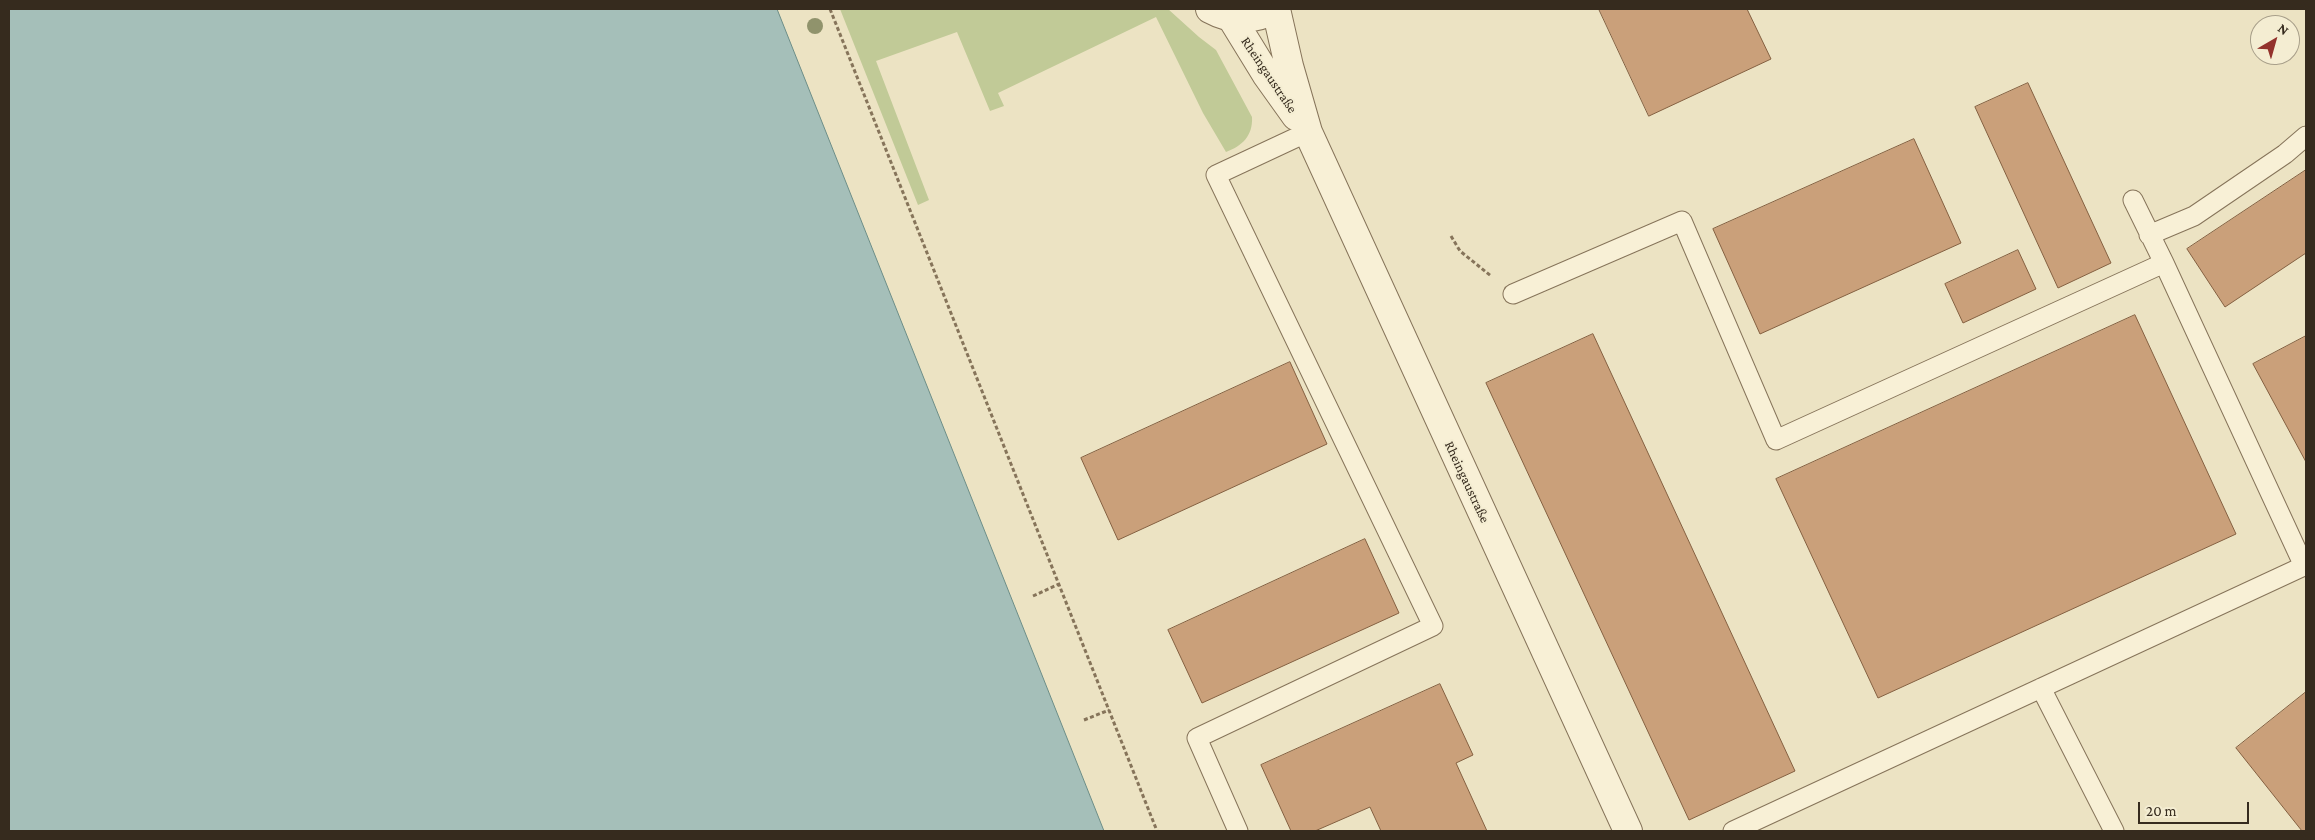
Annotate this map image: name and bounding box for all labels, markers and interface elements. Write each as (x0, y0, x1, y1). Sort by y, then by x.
north arrow (2250, 15, 2300, 65)
text: N (2275, 20, 2292, 38)
street label: Rheingaustraße (1237, 34, 1301, 116)
street label: Rheingaustraße (1441, 438, 1493, 526)
scale bar (2140, 792, 2251, 824)
text: 20 m (2146, 803, 2177, 819)

